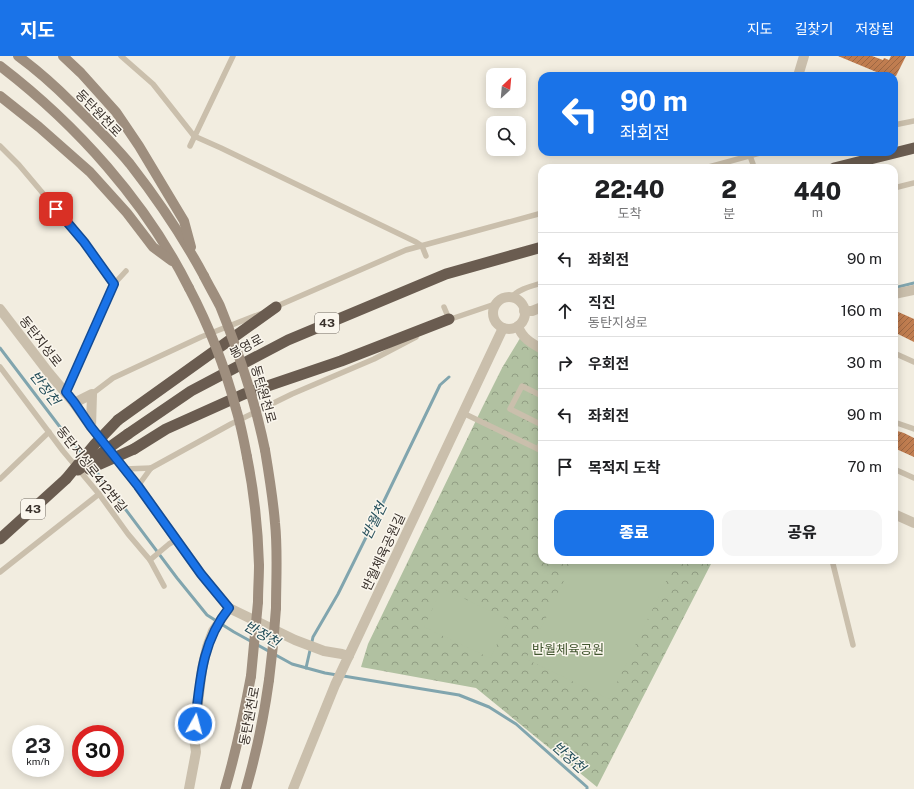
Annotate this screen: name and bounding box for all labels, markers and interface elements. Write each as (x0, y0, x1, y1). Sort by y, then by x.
text: 지도 (20, 19, 55, 41)
text: 지도 (747, 21, 773, 37)
text: 길찾기 (795, 21, 833, 37)
text: 저장됨 (855, 21, 894, 37)
north arrow (486, 68, 526, 108)
map controls (486, 68, 526, 156)
text: 90 m (620, 84, 688, 117)
street label: 동탄원천로 (72, 87, 125, 140)
icon: left (554, 88, 606, 140)
button: search (486, 116, 526, 156)
text: 좌회전 (620, 122, 670, 143)
text: 22:40 (595, 175, 665, 203)
text: 2 (721, 175, 737, 203)
text: 440 (793, 177, 841, 205)
pin (39, 192, 73, 226)
icon: arrive (45, 198, 67, 220)
text: m (812, 205, 823, 220)
text: 도착 (618, 206, 642, 221)
text: 분 (723, 206, 735, 221)
icon: left (554, 248, 576, 270)
text: 90 m (847, 250, 882, 267)
text: 좌회전 (588, 251, 629, 268)
text: 직진 (588, 294, 616, 311)
icon: ahead (554, 300, 576, 322)
text: 160 m (841, 302, 882, 319)
street label: 동탄지성로 (16, 313, 65, 370)
road number: 43 (315, 313, 339, 333)
text: 동탄지성로 (588, 315, 648, 330)
street label: 봉영로 (227, 331, 266, 361)
icon: right (554, 352, 576, 374)
text: 30 m (847, 354, 882, 371)
text: 우회전 (588, 355, 629, 372)
street label: 동탄원천로 (248, 363, 279, 425)
water label: 반정천 (27, 368, 64, 409)
icon: left (554, 404, 576, 426)
text: 90 m (847, 406, 882, 423)
text: 좌회전 (588, 407, 629, 424)
street label: 동탄지성로412번길 (53, 423, 130, 515)
icon: arrive (554, 456, 576, 478)
text: 70 m (847, 458, 882, 475)
text: 목적지 도착 (588, 459, 660, 476)
road number: 43 (21, 499, 45, 519)
water label: 반월천 (358, 499, 390, 542)
button: 종료 (554, 510, 714, 556)
button: 공유 (722, 510, 882, 556)
street label: 반월체육공원길 (359, 511, 408, 593)
water label: 반정천 (241, 617, 284, 651)
park label: 반월체육공원 (532, 642, 604, 657)
street label: 동탄원천로 (236, 685, 263, 747)
position arrow (174, 703, 216, 745)
speed limit sign: 30 (72, 725, 124, 777)
text: 23 (25, 734, 51, 758)
water label: 반정천 (549, 738, 590, 777)
text: km/h (26, 755, 50, 767)

